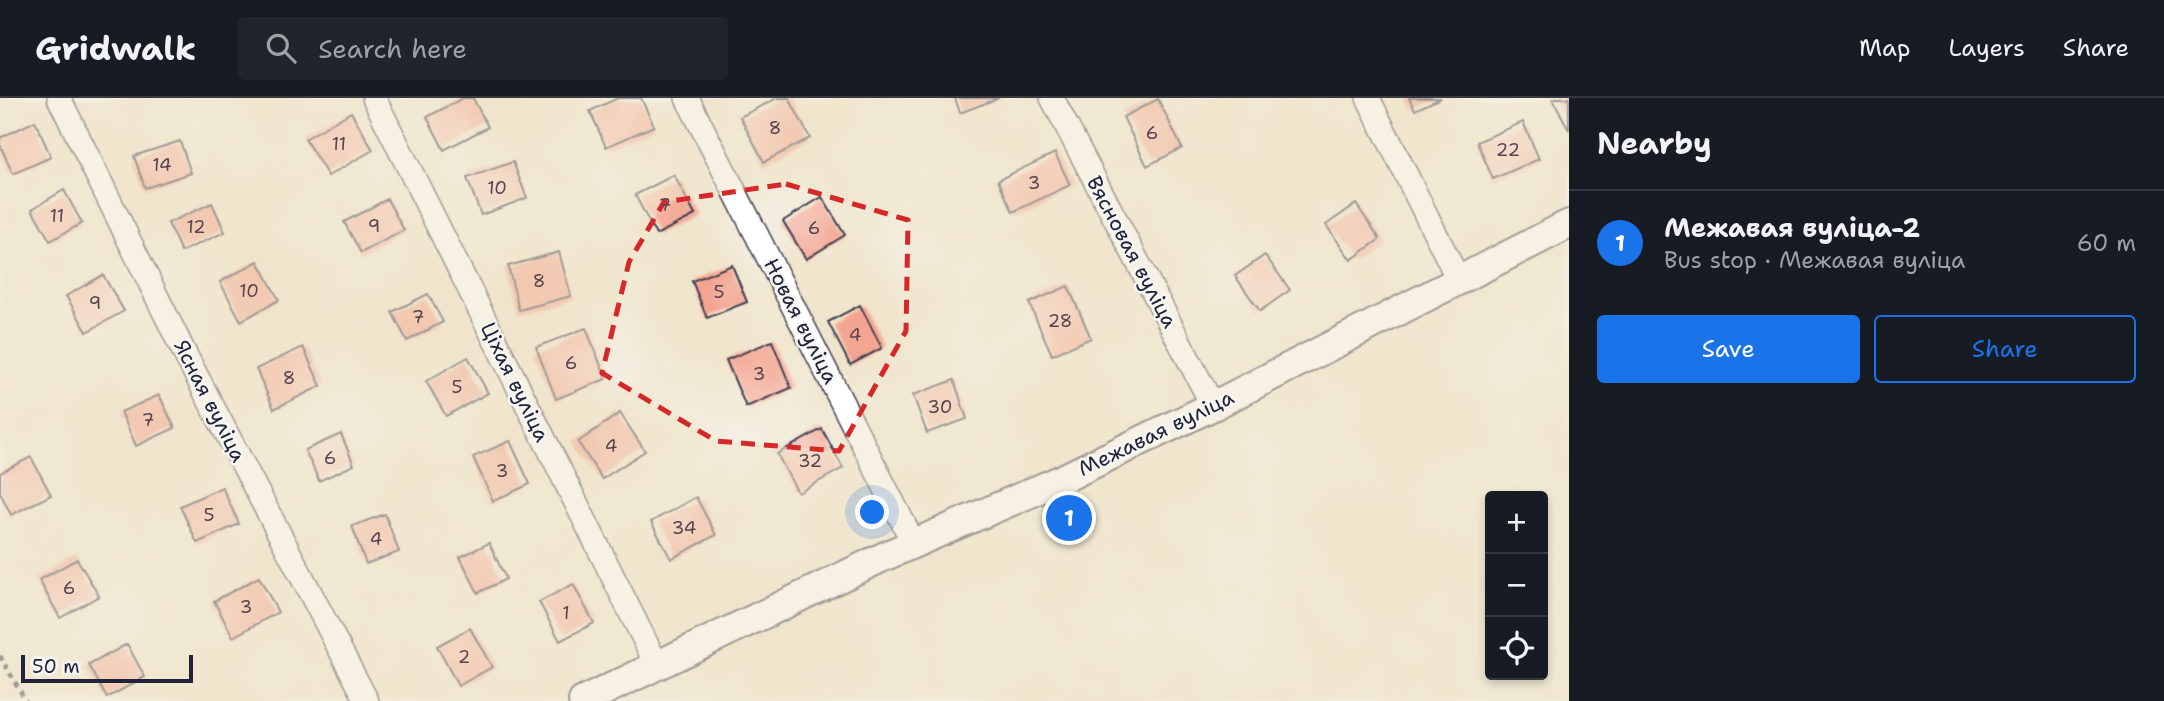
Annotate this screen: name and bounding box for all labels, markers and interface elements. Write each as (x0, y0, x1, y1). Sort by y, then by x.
search box (238, 17, 728, 80)
text: Gridwalk (35, 26, 196, 71)
icon: search (262, 29, 300, 67)
text: Search here (318, 31, 467, 66)
text: Map (1859, 32, 1910, 64)
text: Layers (1948, 32, 2025, 64)
text: Share (2063, 32, 2129, 64)
house number: 8 (769, 116, 781, 140)
house number: 6 (1146, 121, 1158, 145)
text: Nearby (1597, 123, 1712, 164)
house number: 11 (332, 132, 346, 156)
house number: 22 (1496, 138, 1520, 162)
house number: 14 (152, 153, 172, 177)
house number: 3 (1028, 171, 1040, 195)
street label: Вясновая вуліца (1080, 171, 1184, 333)
house number: 10 (487, 176, 507, 200)
house number: 7 (659, 193, 671, 217)
house number: 11 (50, 204, 64, 228)
text: Межавая вуліца-2 (1664, 210, 1920, 245)
house number: 9 (368, 214, 380, 238)
house number: 12 (186, 215, 206, 239)
house number: 6 (808, 216, 820, 240)
text: 1 (1615, 228, 1625, 258)
text: 60 m (2077, 228, 2136, 258)
text: Bus stop · Межавая вуліца (1664, 245, 1965, 275)
street label: Новая вуліца (757, 253, 845, 389)
house number: 8 (533, 269, 545, 293)
house number: 10 (239, 279, 259, 303)
house number: 5 (713, 280, 725, 304)
house number: 9 (89, 291, 101, 315)
house number: 7 (412, 305, 424, 329)
house number: 28 (1048, 309, 1072, 333)
button: Save (1597, 315, 1860, 383)
button: Share (1874, 315, 2136, 383)
street label: Ціхая вуліца (474, 317, 556, 447)
house number: 4 (849, 323, 861, 347)
street label: Ясная вуліца (167, 335, 253, 467)
house number: 6 (565, 351, 577, 375)
house number: 3 (753, 362, 765, 386)
house number: 8 (283, 366, 295, 390)
house number: 5 (451, 375, 463, 399)
street label: Межавая вуліца (1073, 383, 1239, 483)
house number: 30 (928, 395, 952, 419)
house number: 7 (142, 408, 154, 432)
house number: 4 (605, 434, 617, 458)
house number: 6 (324, 446, 336, 470)
house number: 32 (798, 449, 822, 473)
house number: 3 (496, 459, 508, 483)
map controls (1485, 491, 1548, 680)
button: + (1485, 491, 1548, 554)
pin: 1 (1046, 492, 1092, 544)
your location (855, 495, 889, 529)
house number: 5 (203, 503, 215, 527)
house number: 34 (672, 516, 696, 540)
house number: 4 (370, 527, 382, 551)
button: − (1485, 554, 1548, 617)
house number: 6 (63, 576, 75, 600)
house number: 3 (240, 595, 252, 619)
house number: 1 (562, 601, 570, 625)
button: locate (1485, 617, 1548, 680)
house number: 2 (458, 645, 470, 669)
scale bar (21, 652, 192, 684)
text: 50 m (32, 654, 80, 679)

